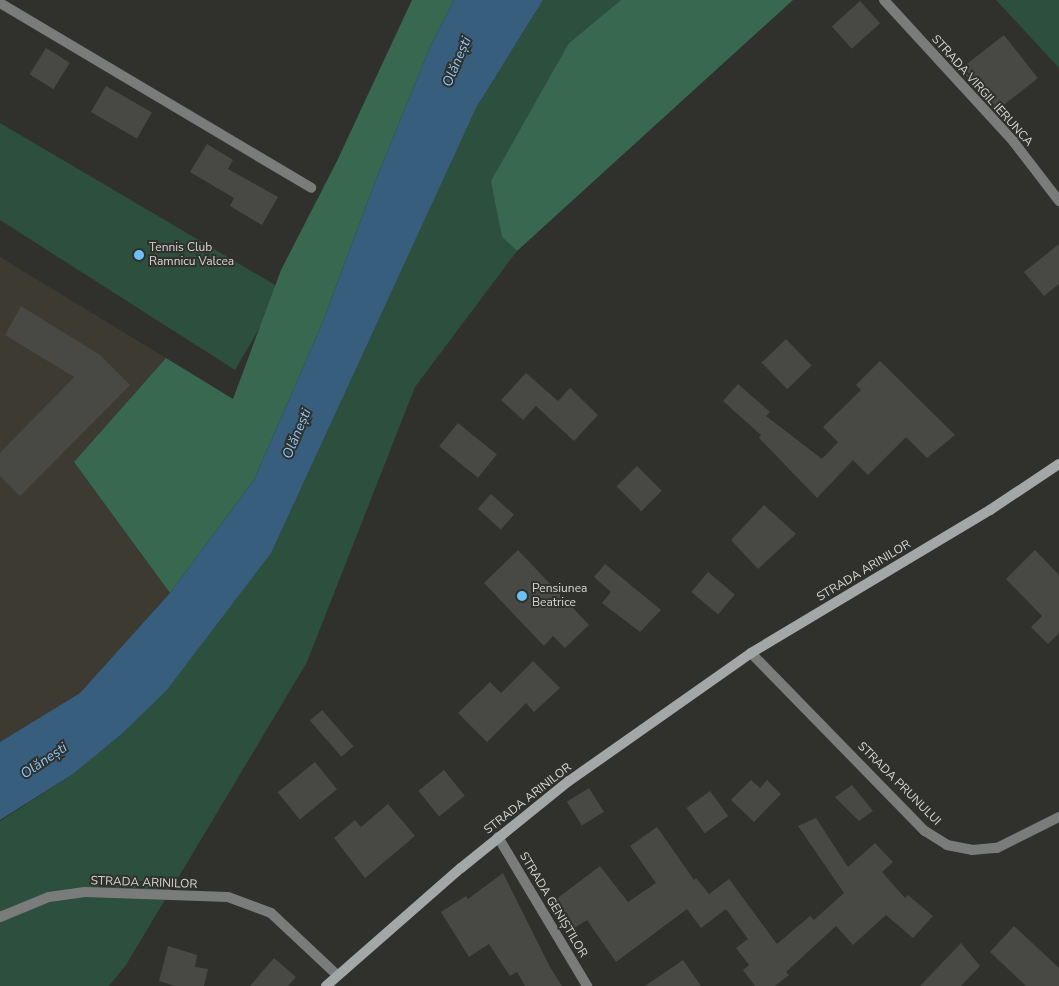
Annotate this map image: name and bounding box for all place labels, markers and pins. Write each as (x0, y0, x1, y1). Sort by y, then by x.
place label: Tennis Club Ramnicu Valcea (149, 241, 234, 269)
marker: Tennis Club Ramnicu Valcea (133, 249, 145, 261)
place label: Pensiunea Beatrice (532, 582, 587, 610)
marker: Pensiunea Beatrice (516, 590, 528, 602)

